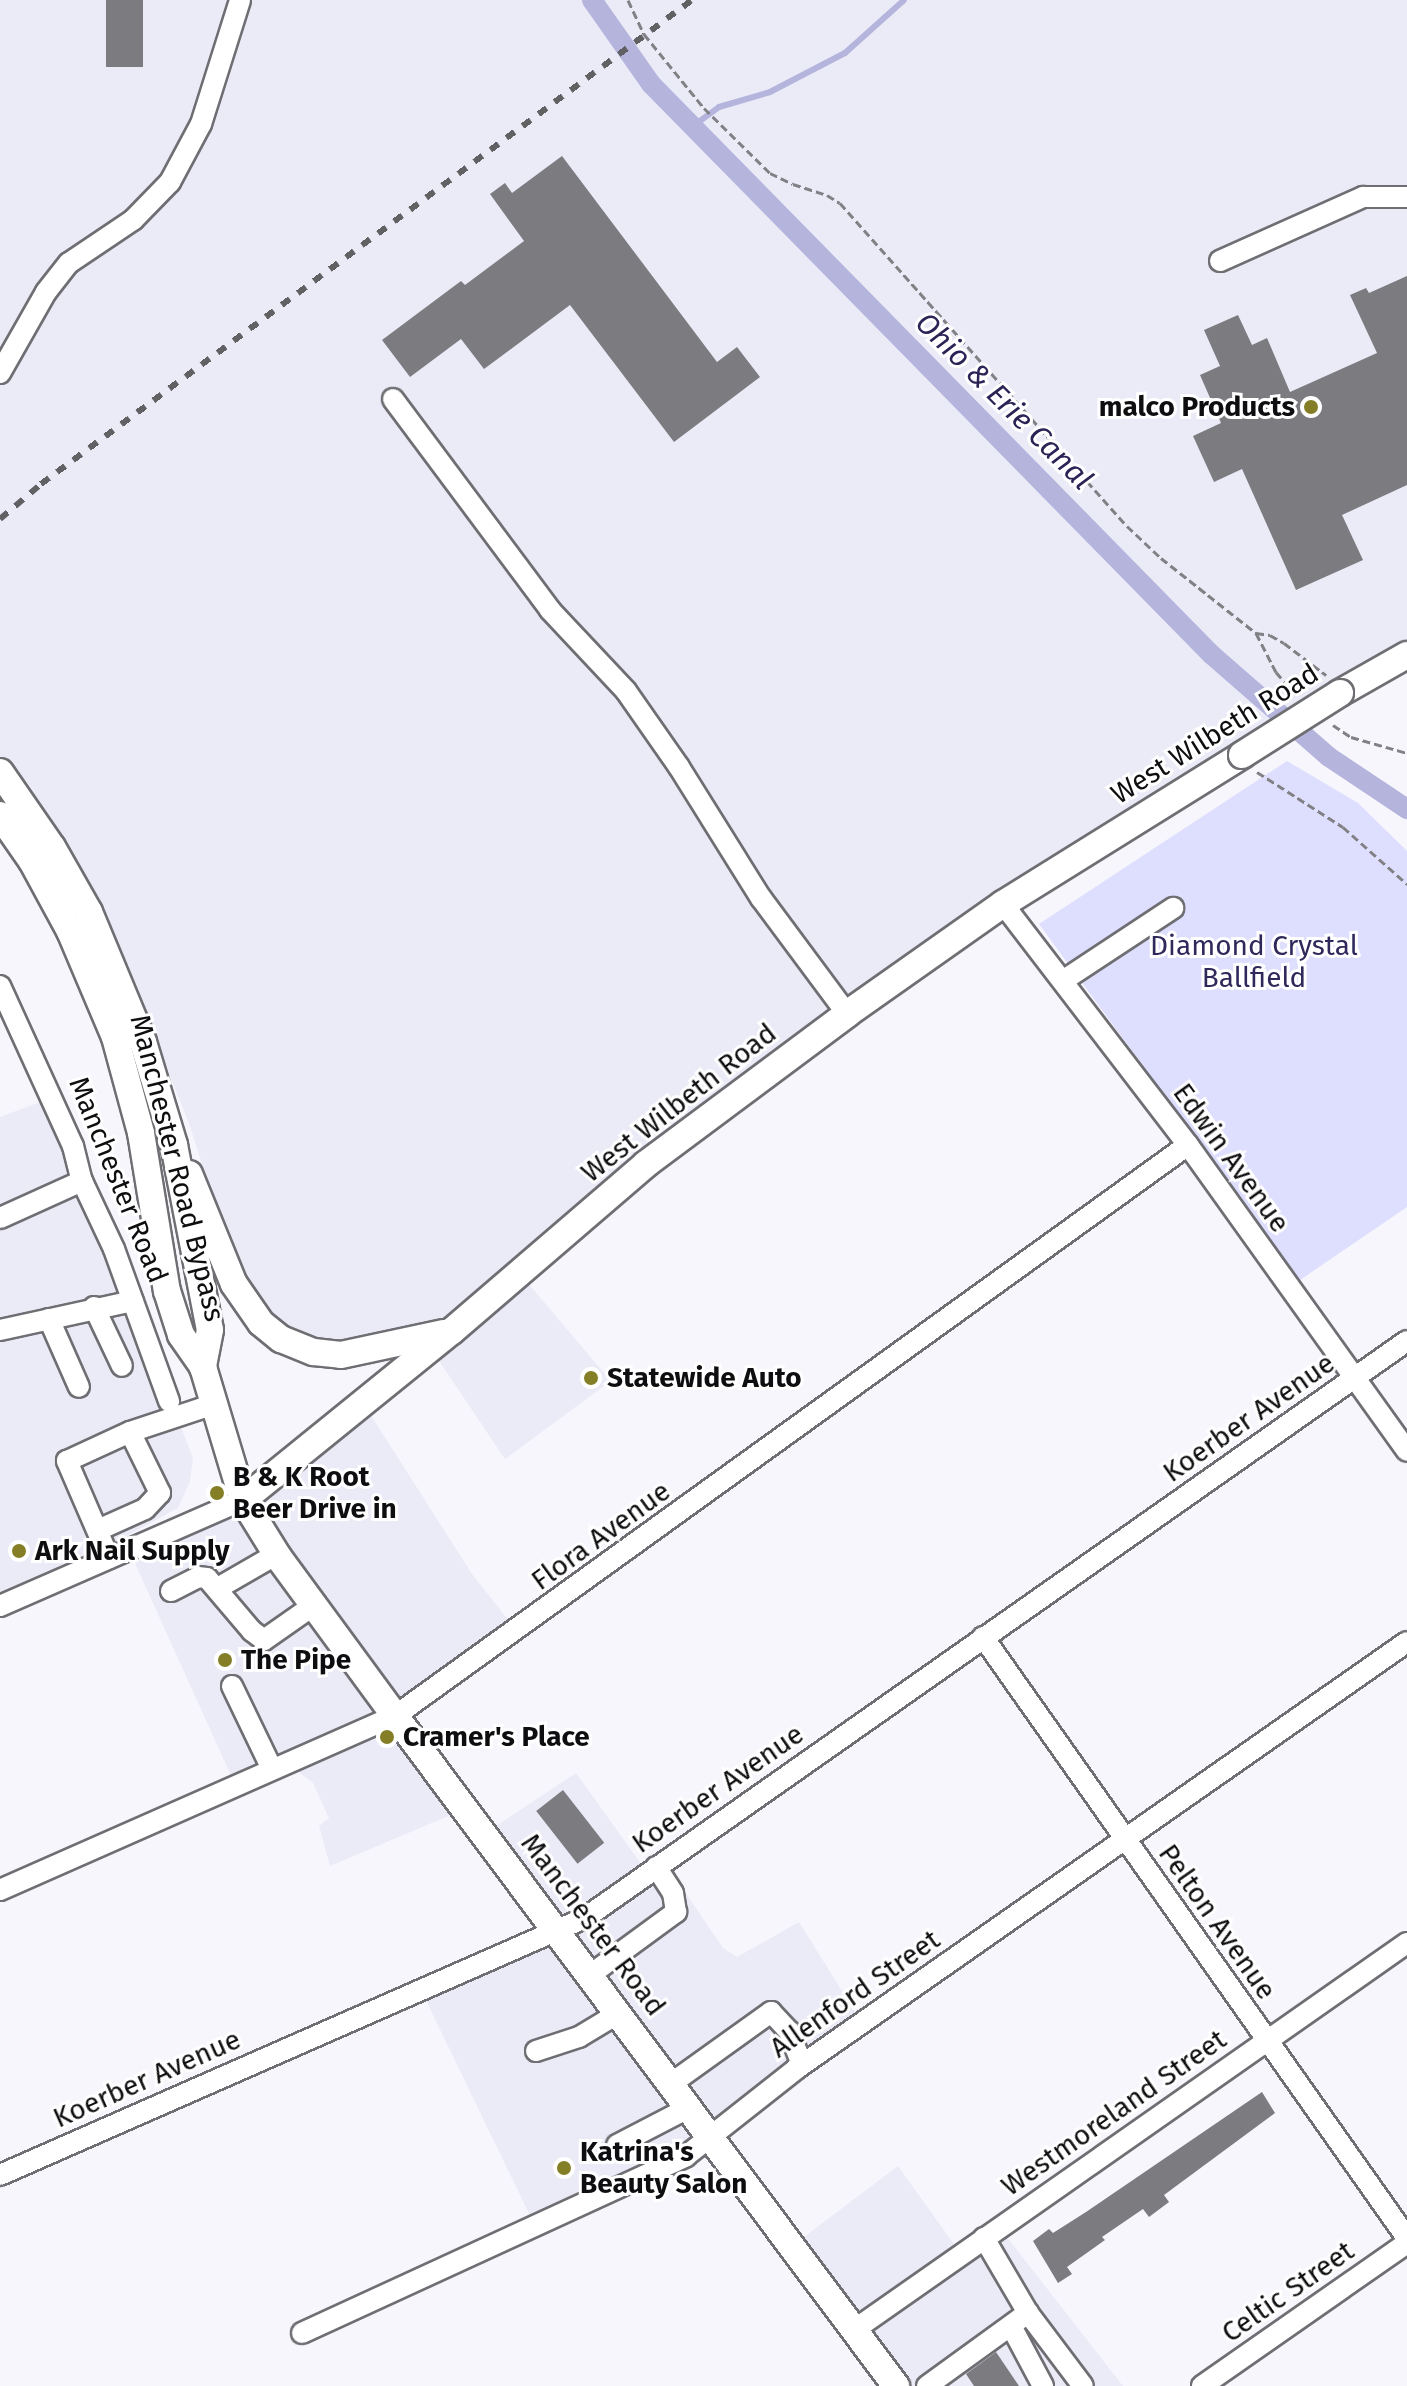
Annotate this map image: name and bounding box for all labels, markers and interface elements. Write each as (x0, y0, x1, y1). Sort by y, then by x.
water label: Ohio & Erie Canal (908, 305, 1100, 497)
place label: malco Products (1099, 390, 1295, 424)
marker: malco Products (1302, 398, 1320, 416)
street label: West Wilbeth Road (1105, 657, 1325, 811)
park label: Diamond Crystal Ballfield (1150, 929, 1358, 995)
street label: Manchester Road Bypass (123, 1011, 231, 1325)
street label: West Wilbeth Road (575, 1016, 783, 1190)
street label: Manchester Road (61, 1072, 175, 1288)
street label: Edwin Avenue (1166, 1077, 1296, 1239)
street label: Koerber Avenue (1157, 1346, 1341, 1490)
place label: Statewide Auto (607, 1361, 802, 1395)
marker: Statewide Auto (582, 1369, 600, 1387)
place label: B & K Root Beer Drive in (233, 1460, 397, 1526)
street label: Flora Avenue (525, 1474, 677, 1598)
marker: B & K Root Beer Drive in (208, 1484, 226, 1502)
place label: Ark Nail Supply (35, 1534, 230, 1568)
marker: Ark Nail Supply (10, 1542, 28, 1560)
place label: The Pipe (241, 1643, 351, 1677)
marker: The Pipe (216, 1651, 234, 1669)
street label: Koerber Avenue (626, 1717, 810, 1861)
place label: Cramer's Place (403, 1720, 590, 1754)
marker: Cramer's Place (378, 1728, 396, 1746)
street label: Manchester Road (514, 1827, 672, 2023)
street label: Pelton Avenue (1151, 1838, 1283, 2006)
street label: Allenford Street (764, 1923, 946, 2065)
street label: Koerber Avenue (48, 2023, 246, 2135)
street label: Westmoreland Street (995, 2023, 1233, 2203)
place label: Katrina's Beauty Salon (580, 2135, 747, 2201)
marker: Katrina's Beauty Salon (555, 2159, 573, 2177)
street label: Celtic Street (1216, 2234, 1360, 2350)

